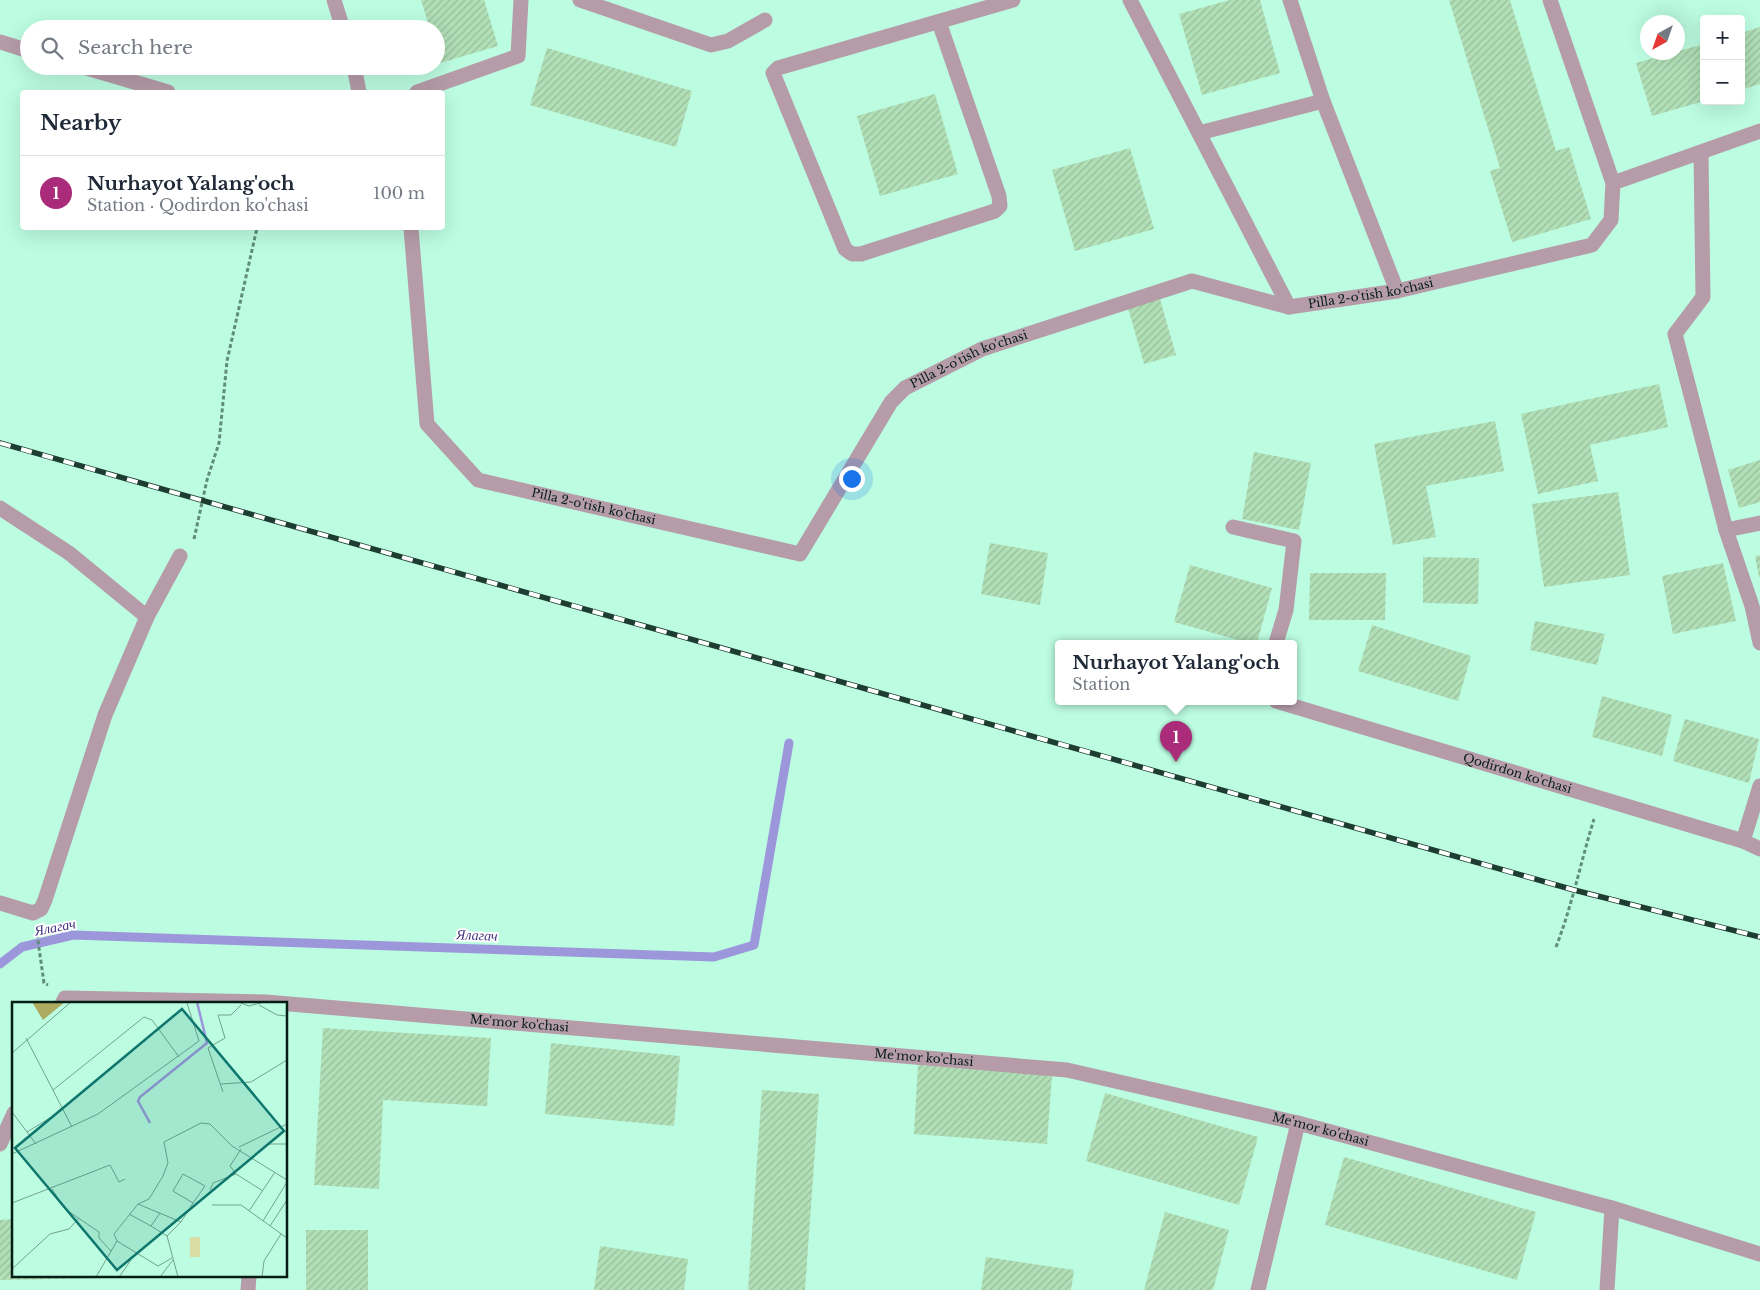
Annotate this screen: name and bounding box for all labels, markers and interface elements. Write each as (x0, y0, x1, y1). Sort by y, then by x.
north arrow (1640, 15, 1685, 60)
map controls (1700, 15, 1745, 105)
button: + (1700, 15, 1745, 60)
search box (20, 20, 445, 75)
icon: search (38, 34, 66, 62)
text: Search here (78, 36, 193, 59)
button: − (1700, 60, 1745, 105)
text: Nearby (40, 110, 121, 136)
text: Nurhayot Yalang'och (87, 172, 295, 195)
text: 1 (53, 183, 59, 203)
text: 100 m (373, 183, 425, 203)
text: Station · Qodirdon ko'chasi (87, 195, 309, 215)
street label: Pilla 2-o'tish ko'chasi (1307, 275, 1435, 311)
street label: Pilla 2-o'tish ko'chasi (907, 327, 1029, 391)
your location (839, 466, 865, 492)
street label: Pilla 2-o'tish ko'chasi (530, 485, 657, 528)
popup (1055, 640, 1297, 705)
text: Nurhayot Yalang'och (1072, 651, 1280, 674)
text: Station (1072, 674, 1130, 694)
pin: 1 (1160, 721, 1192, 762)
street label: Qodirdon ko'chasi (1461, 750, 1574, 796)
water label: Ялагач (32, 914, 77, 940)
water label: Ялагач (455, 925, 498, 945)
inset map (12, 1002, 288, 1278)
street label: Me'mor ko'chasi (469, 1011, 570, 1035)
street label: Me'mor ko'chasi (874, 1046, 974, 1069)
street label: Me'mor ko'chasi (1271, 1109, 1371, 1149)

